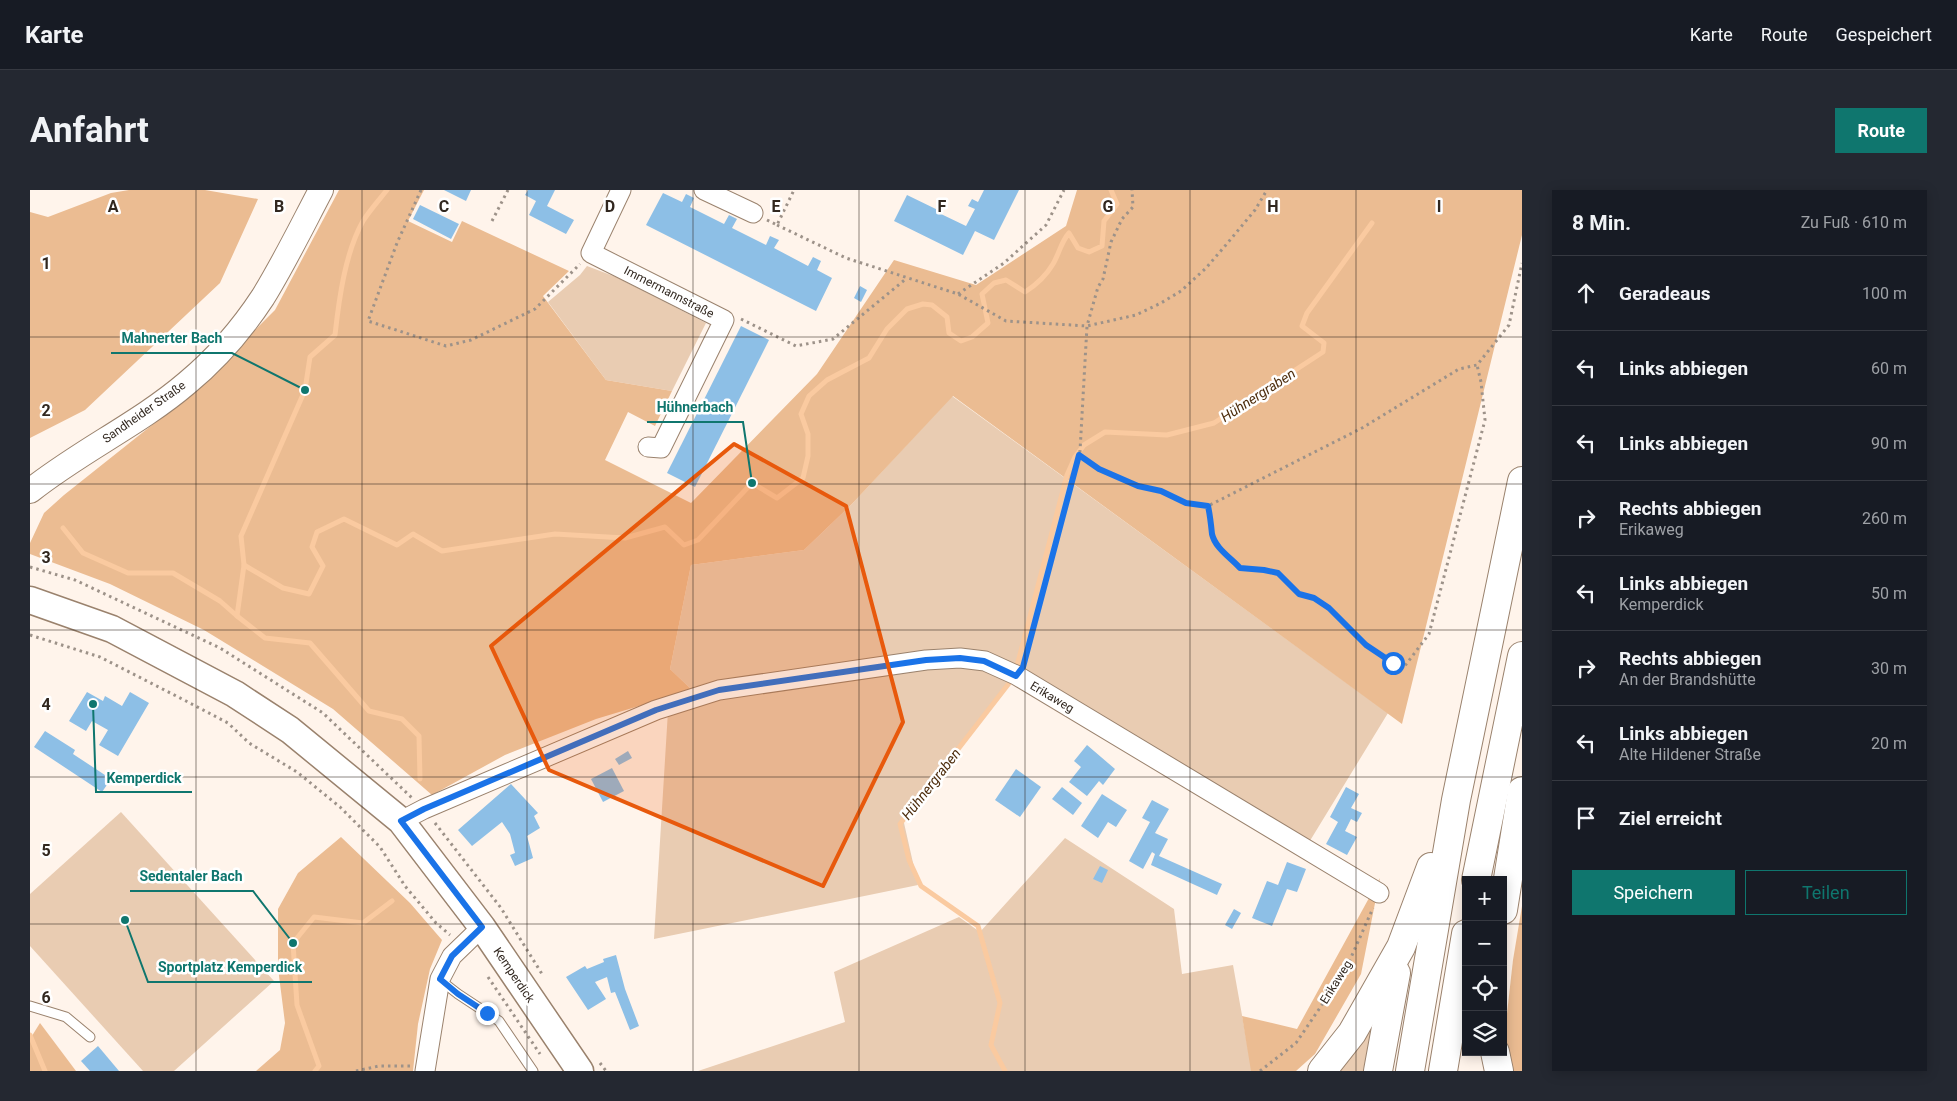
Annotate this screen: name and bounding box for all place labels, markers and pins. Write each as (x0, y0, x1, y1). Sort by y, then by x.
callout: Mahnerter Bach (111, 324, 232, 353)
callout: Hühnerbach (647, 393, 743, 422)
callout: Kemperdick (96, 763, 192, 792)
callout: Sedentaler Bach (130, 862, 253, 891)
callout: Sportplatz Kemperdick (148, 953, 312, 982)

